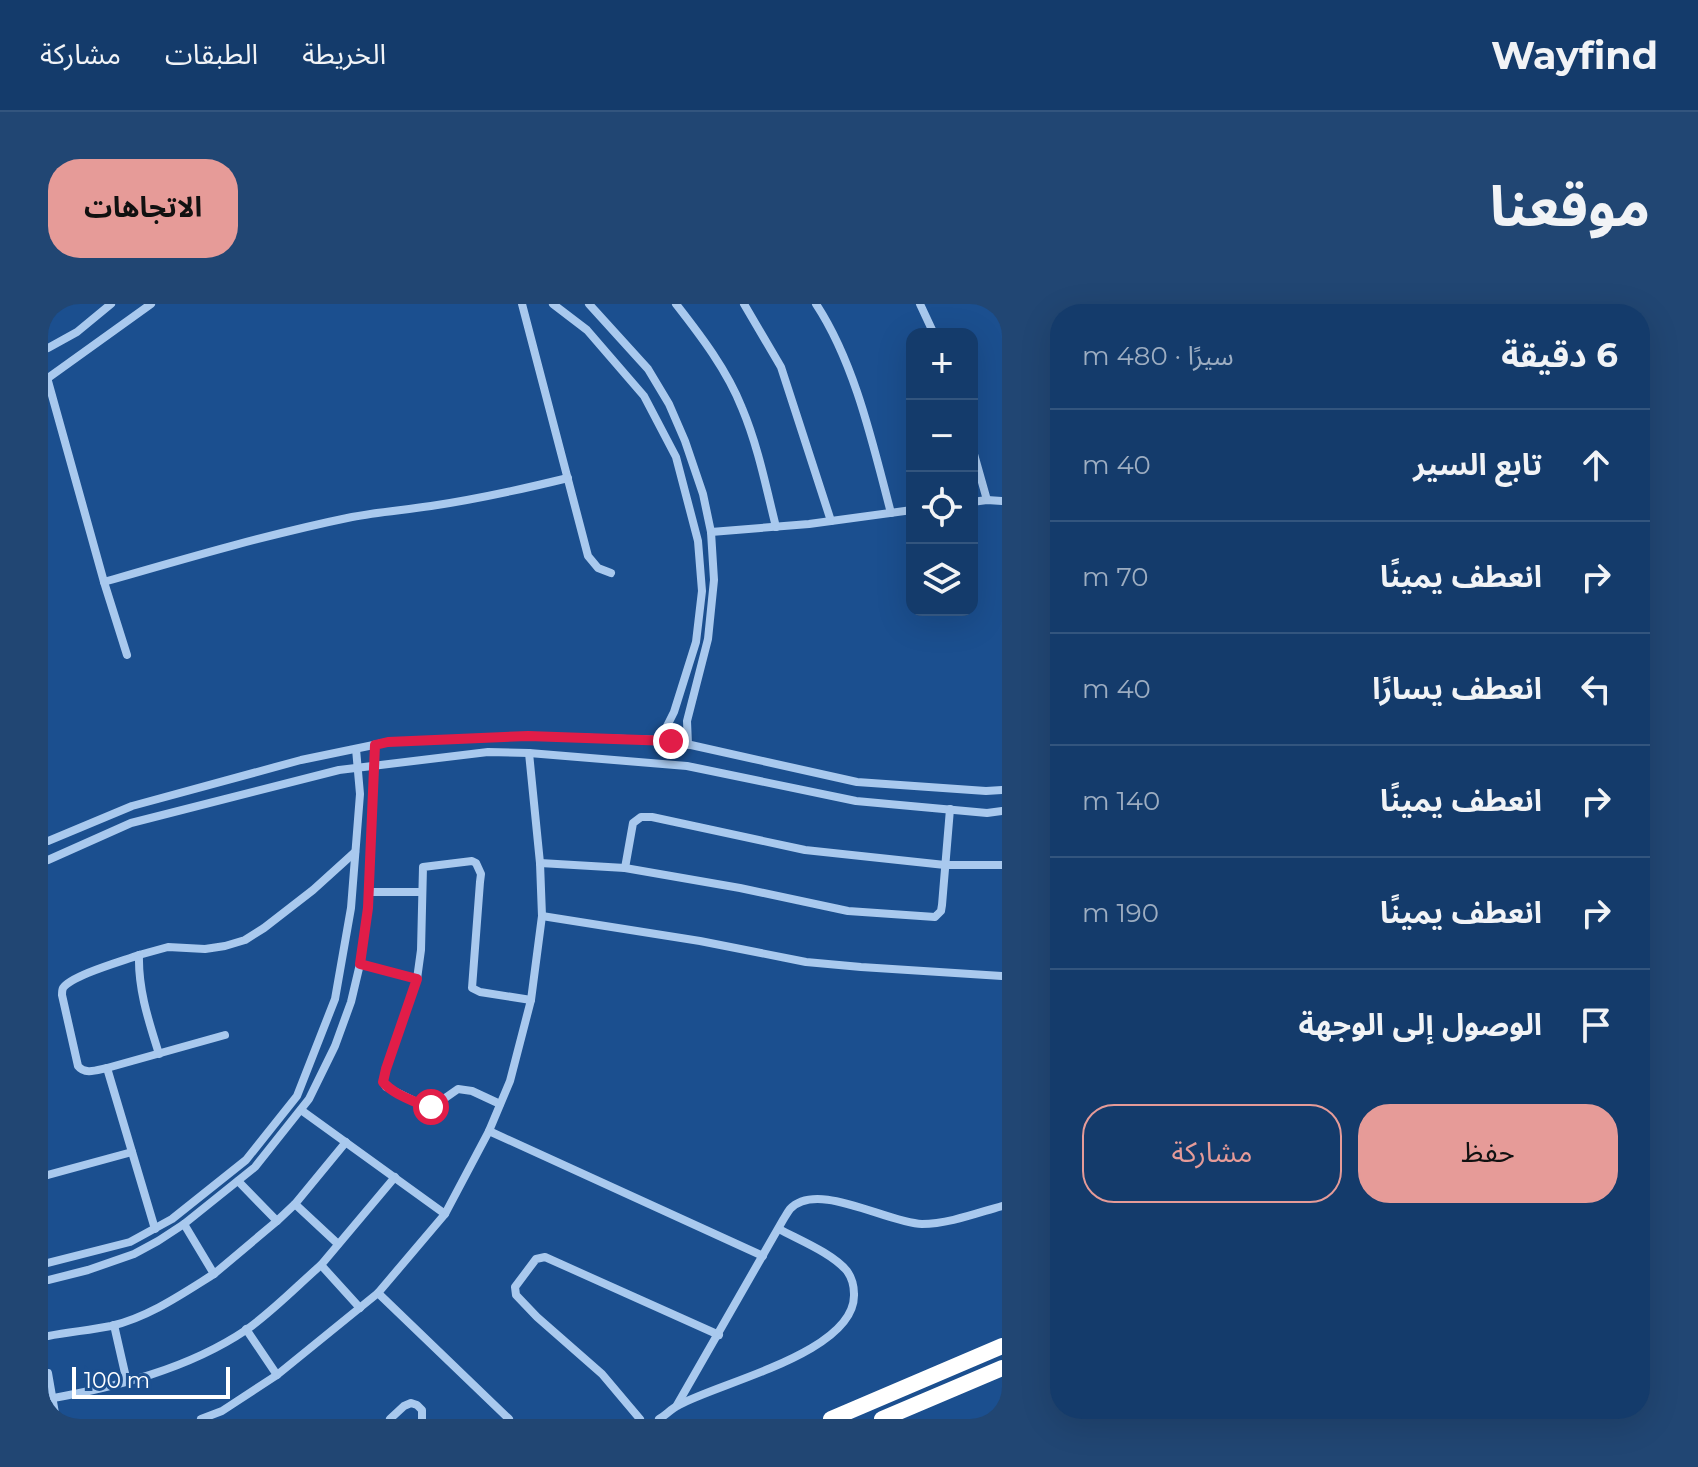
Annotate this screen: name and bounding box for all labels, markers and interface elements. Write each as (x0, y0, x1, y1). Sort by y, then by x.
text: Wayfind (1491, 32, 1658, 79)
text: مشاركة (40, 37, 121, 71)
text: الطبقات (165, 37, 258, 71)
text: الخريطة (302, 37, 386, 71)
button: الاتجاهات (48, 159, 238, 258)
text: موقعنا (1490, 172, 1650, 240)
map controls (906, 328, 978, 616)
button: + (906, 328, 978, 400)
text: 6 دقيقة (1501, 334, 1618, 376)
text: سيرًا · 480 m (1082, 340, 1234, 372)
button: − (906, 400, 978, 472)
icon: ahead (1574, 443, 1618, 487)
text: تابع السير (1413, 446, 1542, 483)
text: 40 m (1082, 449, 1151, 481)
button: locate (906, 472, 978, 544)
button: layers (906, 544, 978, 616)
icon: right (1574, 555, 1618, 599)
text: انعطف يمينًا (1380, 558, 1542, 595)
text: 70 m (1082, 561, 1148, 593)
icon: left (1574, 667, 1618, 711)
text: انعطف يسارًا (1372, 670, 1542, 707)
text: 40 m (1082, 673, 1151, 705)
route end (653, 723, 689, 759)
icon: right (1574, 779, 1618, 823)
text: انعطف يمينًا (1380, 782, 1542, 819)
text: 140 m (1082, 785, 1160, 817)
icon: right (1574, 891, 1618, 935)
text: انعطف يمينًا (1380, 894, 1542, 931)
text: 190 m (1082, 897, 1159, 929)
icon: arrive (1574, 1003, 1618, 1047)
text: الوصول إلى الوجهة (1298, 1006, 1542, 1043)
route start (413, 1089, 449, 1125)
button: مشاركة (1082, 1104, 1342, 1203)
button: حفظ (1358, 1104, 1618, 1203)
scale bar (72, 1363, 230, 1399)
text: 100 m (84, 1367, 150, 1394)

